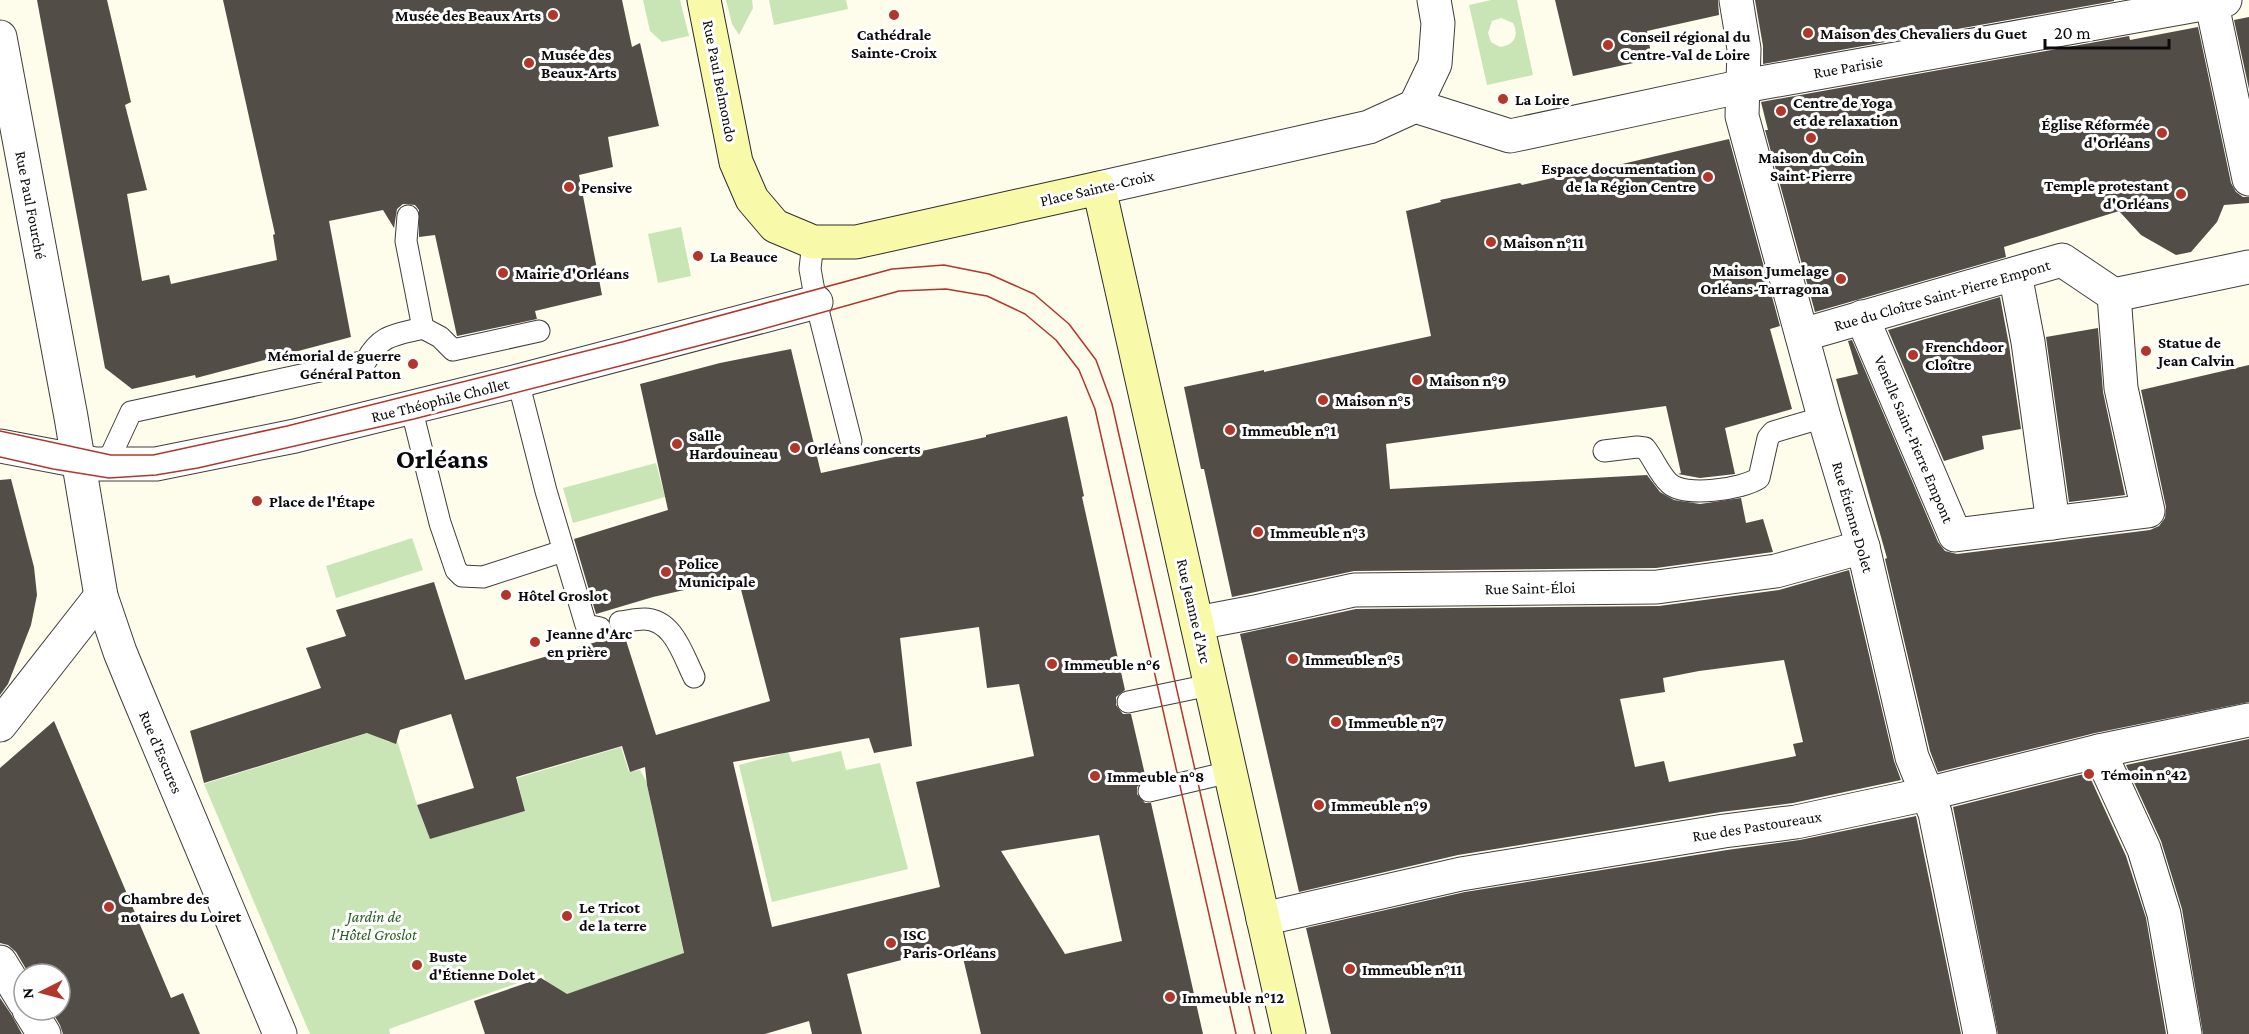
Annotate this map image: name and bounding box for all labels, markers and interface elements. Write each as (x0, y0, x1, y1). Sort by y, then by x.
place label: Musée des Beaux Arts (395, 7, 541, 24)
marker: Musée des Beaux Arts (546, 8, 560, 22)
marker: Cathédrale Sainte-Croix (887, 8, 901, 22)
scale bar (2045, 12, 2170, 50)
street label: Rue Paul Belmondo (700, 19, 740, 143)
text: 20 m (2054, 23, 2091, 43)
place label: Maison des Chevaliers du Guet (1820, 25, 2027, 42)
place label: Cathédrale Sainte-Croix (851, 26, 938, 61)
marker: Maison des Chevaliers du Guet (1801, 26, 1815, 40)
place label: Conseil régional du Centre-Val de Loire (1620, 28, 1751, 63)
marker: Conseil régional du Centre-Val de Loire (1601, 38, 1615, 52)
place label: Musée des Beaux-Arts (541, 46, 617, 81)
street label: Rue Parisie (1812, 53, 1884, 81)
marker: Musée des Beaux-Arts (522, 56, 536, 70)
place label: La Loire (1515, 91, 1570, 108)
marker: La Loire (1496, 92, 1510, 106)
place label: Centre de Yoga et de relaxation (1793, 94, 1898, 129)
marker: Centre de Yoga et de relaxation (1774, 104, 1788, 118)
place label: Église Réformée d'Orléans (2041, 116, 2151, 151)
marker: Église Réformée d'Orléans (2155, 126, 2169, 140)
marker: Maison du Coin Saint-Pierre (1804, 131, 1818, 145)
place label: Maison du Coin Saint-Pierre (1758, 149, 1864, 184)
street label: Rue Paul Fourché (12, 150, 50, 260)
place label: Espace documentation de la Région Centre (1541, 160, 1697, 195)
street label: Place Sainte-Croix (1038, 166, 1156, 209)
marker: Espace documentation de la Région Centre (1701, 170, 1715, 184)
place label: Temple protestant d'Orléans (2044, 177, 2169, 212)
place label: Pensive (581, 179, 633, 196)
marker: Pensive (562, 180, 576, 194)
marker: Temple protestant d'Orléans (2174, 187, 2188, 201)
place label: Maison n°11 (1503, 234, 1584, 251)
marker: Maison n°11 (1484, 235, 1498, 249)
place label: La Beauce (710, 248, 778, 265)
marker: La Beauce (691, 249, 705, 263)
street label: Rue du Cloître Saint-Pierre Empont (1832, 256, 2053, 335)
place label: Maison Jumelage Orléans-Tarragona (1700, 262, 1830, 297)
place label: Mairie d'Orléans (515, 265, 629, 282)
marker: Mairie d'Orléans (496, 266, 510, 280)
marker: Maison Jumelage Orléans-Tarragona (1834, 272, 1848, 286)
place label: Statue de Jean Calvin (2156, 334, 2235, 369)
place label: Frenchdoor Cloître (1925, 338, 2005, 373)
marker: Statue de Jean Calvin (2139, 344, 2153, 358)
place label: Mémorial de guerre Général Patton (267, 347, 402, 382)
marker: Frenchdoor Cloître (1906, 348, 1920, 362)
street label: Venelle Saint-Pierre Empont (1870, 353, 1957, 526)
marker: Mémorial de guerre Général Patton (406, 357, 420, 371)
place label: Maison n°9 (1429, 372, 1506, 389)
marker: Maison n°9 (1410, 373, 1424, 387)
street label: Rue Théophile Chollet (369, 374, 512, 426)
place label: Maison n°5 (1335, 392, 1411, 409)
marker: Maison n°5 (1316, 393, 1330, 407)
place label: Immeuble n°1 (1242, 422, 1336, 439)
marker: Immeuble n°1 (1223, 423, 1237, 437)
place label: Salle Hardouineau (689, 427, 778, 462)
marker: Salle Hardouineau (670, 437, 684, 451)
place label: Orléans concerts (807, 440, 921, 457)
marker: Orléans concerts (788, 441, 802, 455)
district label: Orléans (396, 443, 488, 474)
street label: Rue Étienne Dolet (1829, 460, 1877, 575)
place label: Place de l'Étape (269, 493, 376, 510)
marker: Place de l'Étape (250, 494, 264, 508)
place label: Immeuble n°3 (1270, 524, 1366, 541)
marker: Immeuble n°3 (1251, 525, 1265, 539)
place label: Police Municipale (678, 555, 756, 590)
street label: Rue Jeanne d'Arc (1173, 557, 1214, 665)
marker: Police Municipale (659, 565, 673, 579)
street label: Rue Saint-Éloi (1484, 579, 1576, 597)
place label: Hôtel Groslot (518, 587, 608, 604)
marker: Hôtel Groslot (499, 588, 513, 602)
place label: Jeanne d'Arc en prière (545, 625, 632, 660)
marker: Jeanne d'Arc en prière (528, 635, 542, 649)
place label: Immeuble n°5 (1305, 651, 1401, 668)
marker: Immeuble n°5 (1286, 652, 1300, 666)
place label: Immeuble n°6 (1064, 656, 1160, 673)
marker: Immeuble n°6 (1045, 657, 1059, 671)
street label: Rue d'Escures (136, 708, 186, 796)
place label: Immeuble n°7 (1348, 714, 1444, 731)
marker: Immeuble n°7 (1329, 715, 1343, 729)
place label: Témoin n°42 (2101, 766, 2187, 783)
marker: Témoin n°42 (2082, 767, 2096, 781)
place label: Immeuble n°8 (1107, 768, 1204, 785)
marker: Immeuble n°8 (1088, 769, 1102, 783)
place label: Immeuble n°9 (1331, 797, 1428, 814)
marker: Immeuble n°9 (1312, 798, 1326, 812)
street label: Rue des Pastoureaux (1691, 807, 1823, 845)
place label: Chambre des notaires du Loiret (121, 890, 242, 925)
place label: Le Tricot de la terre (579, 899, 647, 934)
marker: Chambre des notaires du Loiret (102, 900, 116, 914)
park label: Jardin de l'Hôtel Groslot (331, 908, 417, 943)
marker: Le Tricot de la terre (560, 909, 574, 923)
place label: ISC Paris-Orléans (903, 926, 997, 961)
marker: ISC Paris-Orléans (884, 936, 898, 950)
place label: Buste d'Étienne Dolet (429, 948, 535, 983)
marker: Buste d'Étienne Dolet (410, 958, 424, 972)
place label: Immeuble n°11 (1362, 961, 1462, 978)
north arrow (12, 962, 72, 1022)
marker: Immeuble n°11 (1343, 962, 1357, 976)
text: N (19, 987, 37, 1000)
place label: Immeuble n°12 (1182, 989, 1284, 1006)
marker: Immeuble n°12 (1163, 990, 1177, 1004)

